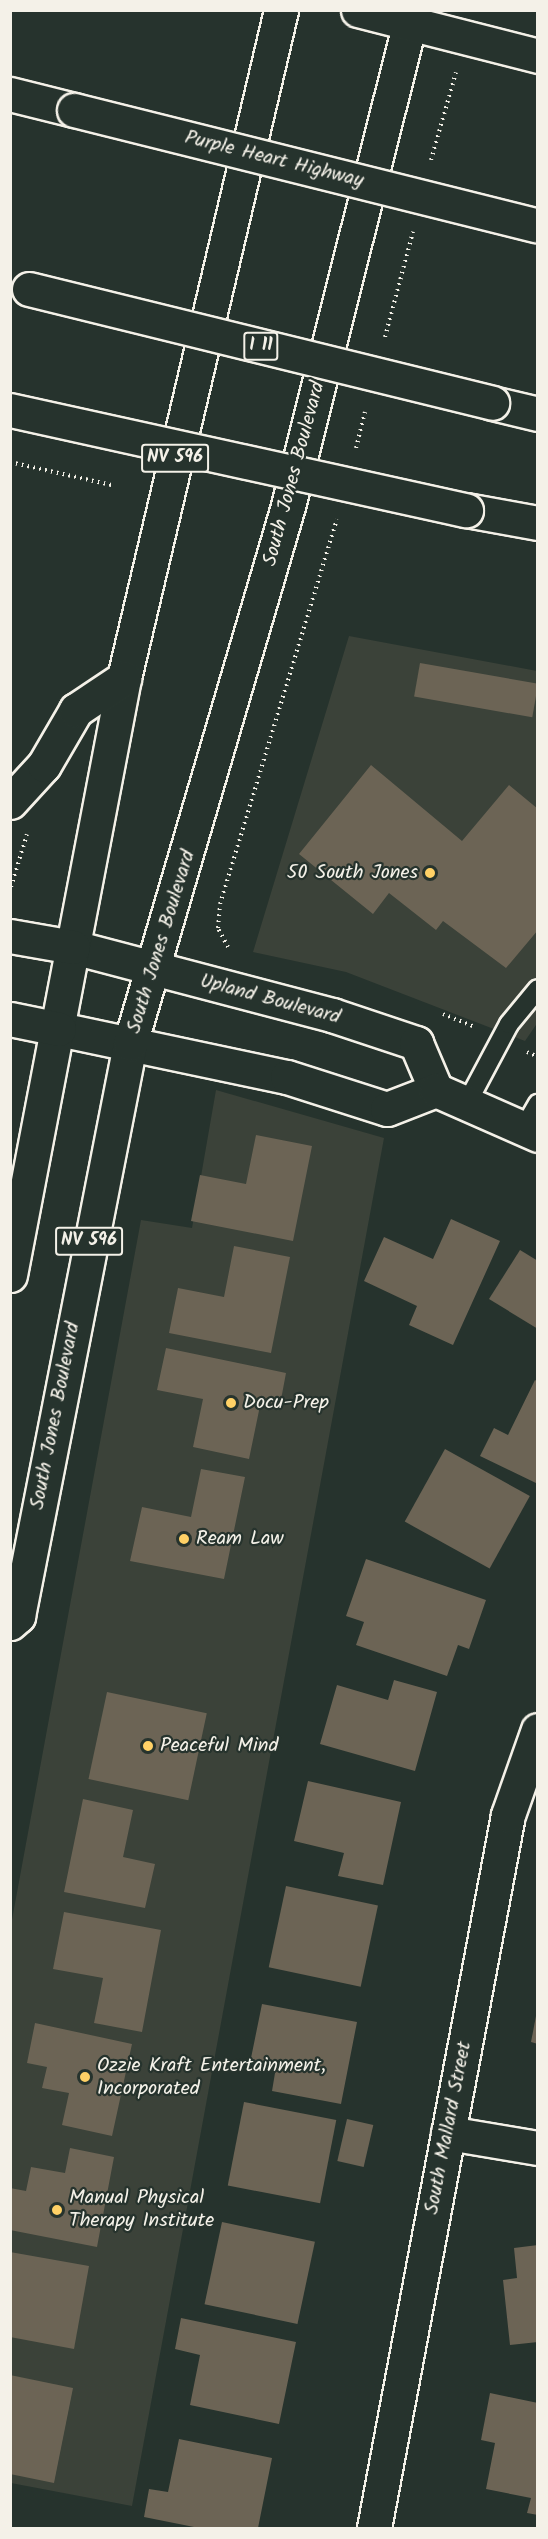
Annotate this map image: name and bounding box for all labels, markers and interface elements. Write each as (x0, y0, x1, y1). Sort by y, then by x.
street label: Purple Heart Highway (182, 126, 366, 194)
road number: I 11 (243, 331, 279, 361)
street label: South Jones Boulevard (259, 379, 331, 569)
road number: NV 596 (140, 443, 210, 473)
street label: South Jones Boulevard (123, 848, 201, 1036)
place label: 50 South Jones (287, 861, 418, 885)
marker: 50 South Jones (423, 866, 437, 880)
street label: Upland Boulevard (197, 970, 343, 1030)
road number: NV 596 (54, 1226, 124, 1256)
street label: South Jones Boulevard (26, 1320, 86, 1512)
place label: Docu-Prep (243, 1391, 329, 1415)
marker: Docu-Prep (224, 1396, 238, 1410)
place label: Ream Law (196, 1527, 284, 1551)
marker: Ream Law (177, 1532, 191, 1546)
place label: Peaceful Mind (160, 1734, 278, 1758)
marker: Peaceful Mind (141, 1739, 155, 1753)
street label: South Mallard Street (420, 2040, 478, 2216)
place label: Ozzie Kraft Entertainment, Incorporated (97, 2054, 326, 2101)
marker: Ozzie Kraft Entertainment, Incorporated (78, 2070, 92, 2084)
place label: Manual Physical Therapy Institute (69, 2186, 214, 2233)
marker: Manual Physical Therapy Institute (50, 2203, 64, 2217)

